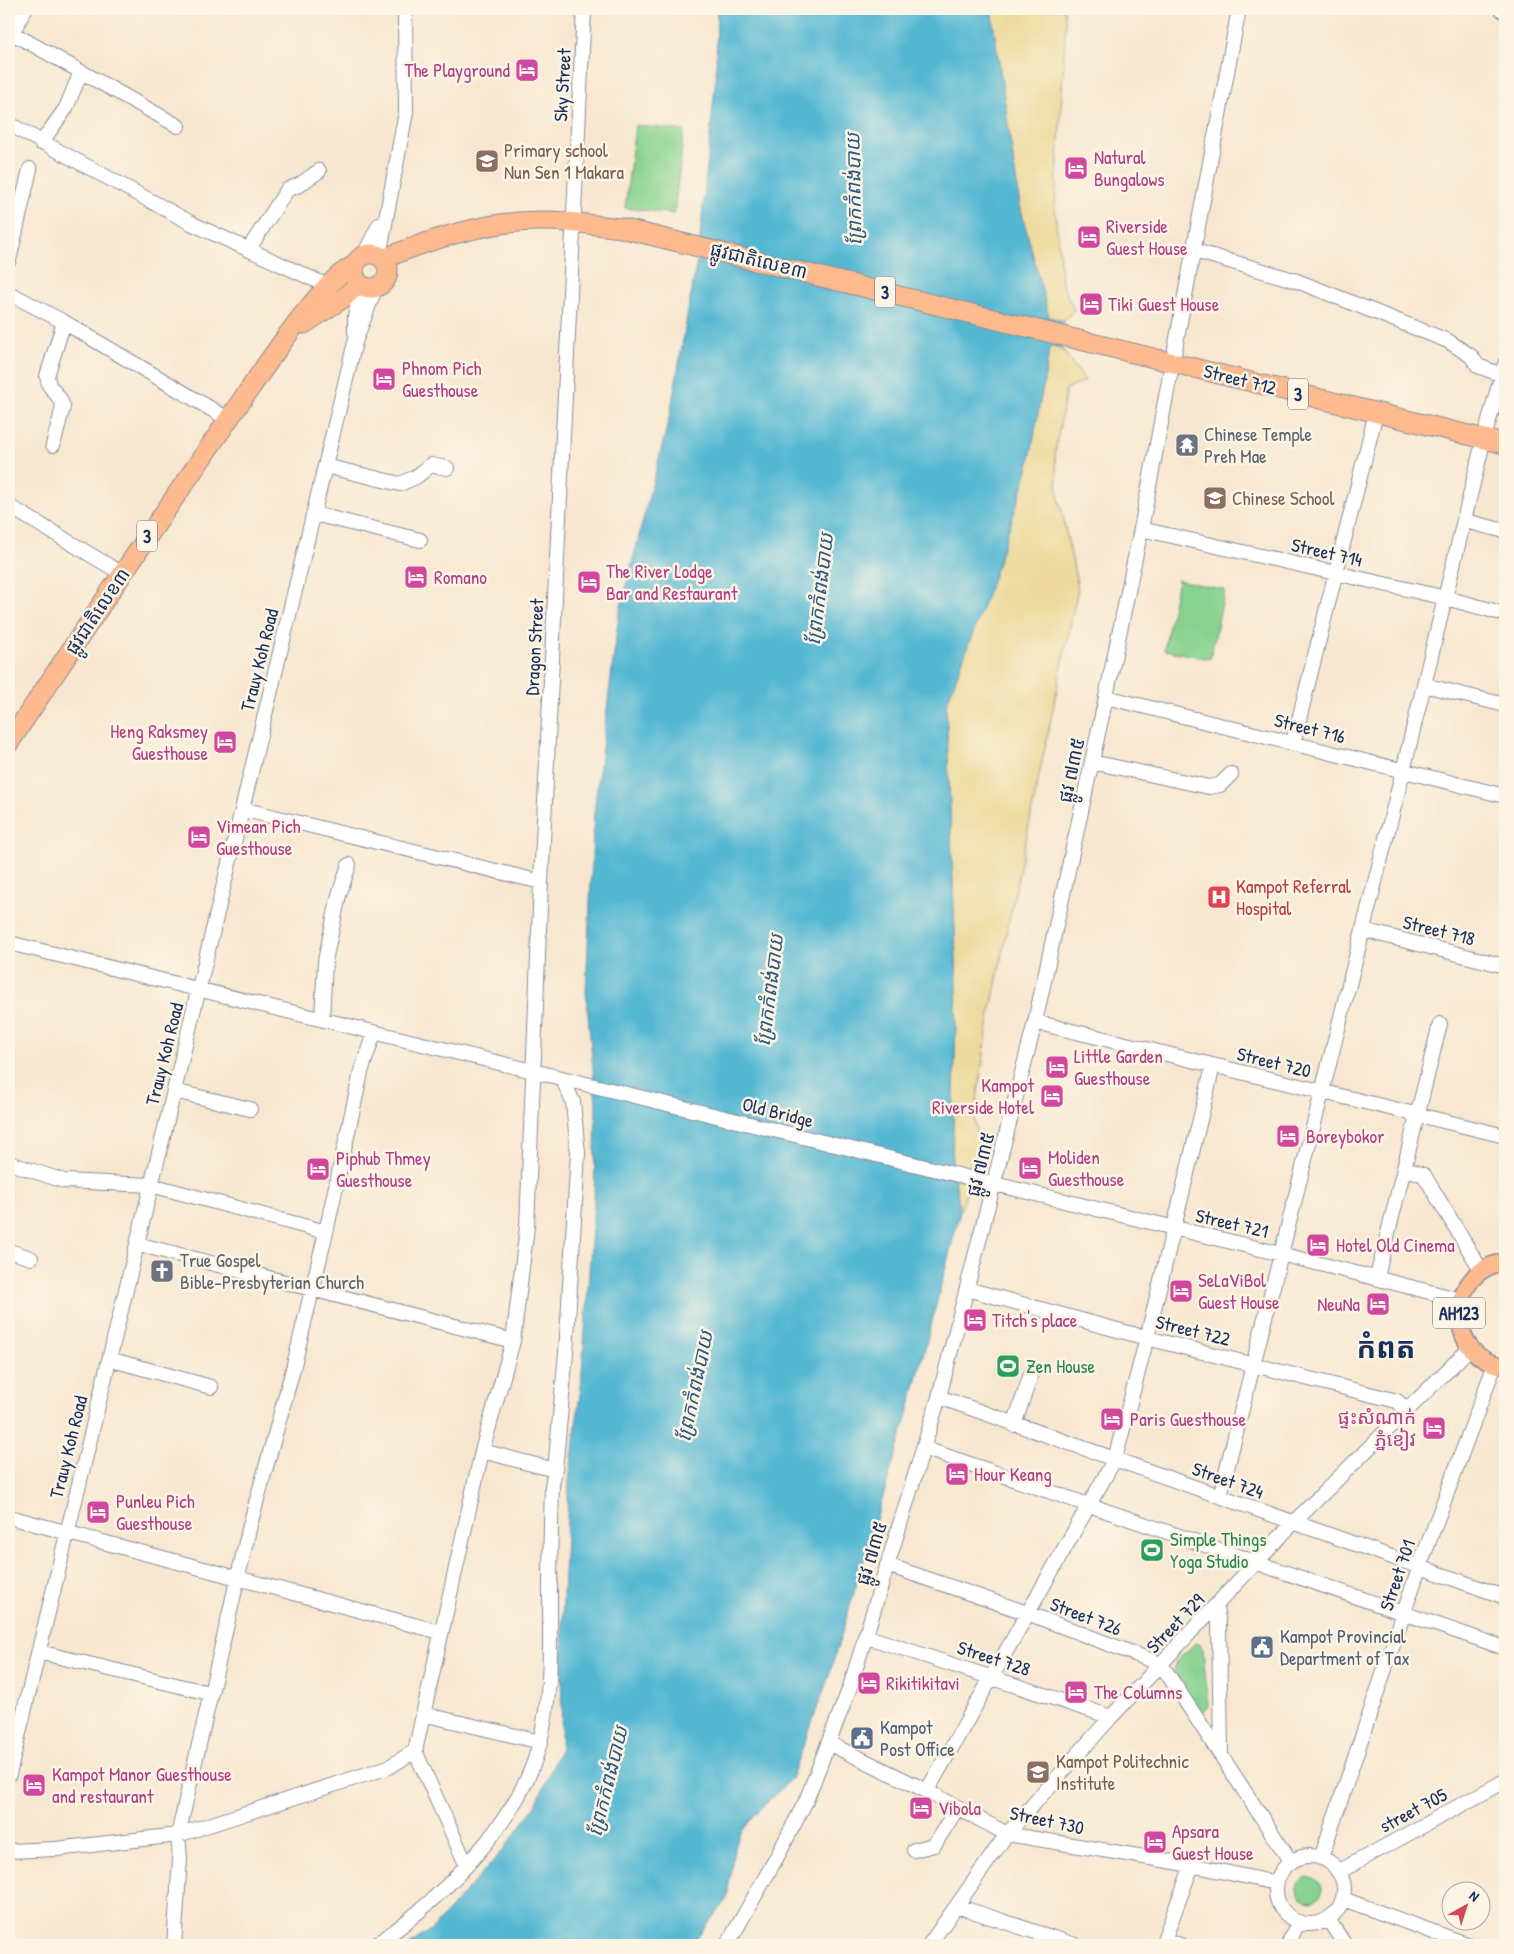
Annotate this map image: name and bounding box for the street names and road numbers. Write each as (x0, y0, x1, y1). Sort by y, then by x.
street label: Sky Street (547, 47, 577, 122)
street label: ផ្លូវជាតិលេខ៣ (707, 235, 810, 289)
road number: 3 (875, 276, 895, 308)
street label: Street 712 (1201, 357, 1279, 401)
road number: 3 (1288, 378, 1308, 409)
road number: 3 (137, 520, 157, 552)
street label: Street 714 (1289, 531, 1365, 573)
street label: ផ្លូវជាតិលេខ៣ (58, 563, 139, 662)
street label: Dragon Street (518, 597, 550, 696)
street label: Trauy Koh Road (234, 605, 284, 714)
street label: Street 716 (1272, 707, 1348, 749)
street label: ផ្លូវ ៧៣៥ (1051, 735, 1095, 806)
street label: Street 718 (1400, 909, 1478, 951)
street label: Trauy Koh Road (139, 999, 189, 1108)
street label: Street 720 (1234, 1040, 1314, 1084)
street label: Old Bridge (740, 1091, 817, 1133)
street label: ផ្លូវ ៧៣៥ (959, 1129, 1005, 1200)
street label: Street 721 (1193, 1202, 1271, 1244)
road number: AH123 (1433, 1298, 1485, 1329)
street label: Street 722 (1153, 1308, 1233, 1352)
street label: Trauy Koh Road (43, 1392, 93, 1501)
street label: Street 724 (1189, 1455, 1267, 1505)
street label: ផ្លូវ ៧៣៥ (849, 1518, 897, 1590)
street label: Street 701 (1373, 1536, 1421, 1614)
street label: Street 729 (1140, 1587, 1210, 1659)
street label: Street 726 (1047, 1591, 1125, 1641)
street label: Street 728 (954, 1634, 1034, 1682)
street label: street 705 (1375, 1781, 1451, 1839)
street label: Street 730 (1008, 1799, 1086, 1841)

